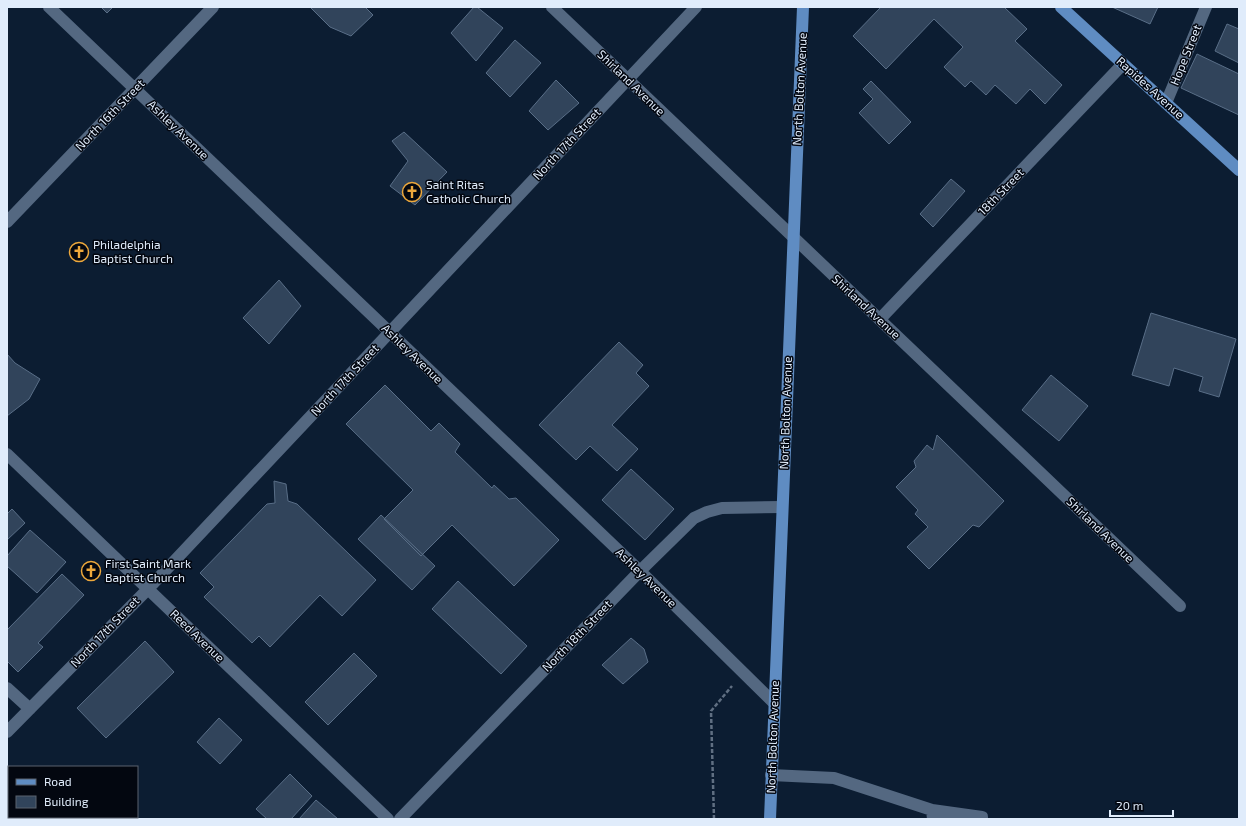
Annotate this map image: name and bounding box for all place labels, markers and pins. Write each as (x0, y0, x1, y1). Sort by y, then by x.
place label: Saint Ritas Catholic Church (426, 177, 511, 205)
church icon: Saint Ritas Catholic Church (401, 181, 423, 203)
place label: Philadelphia Baptist Church (93, 237, 173, 265)
church icon: Philadelphia Baptist Church (68, 241, 90, 263)
place label: First Saint Mark Baptist Church (105, 556, 191, 584)
church icon: First Saint Mark Baptist Church (80, 560, 102, 582)

